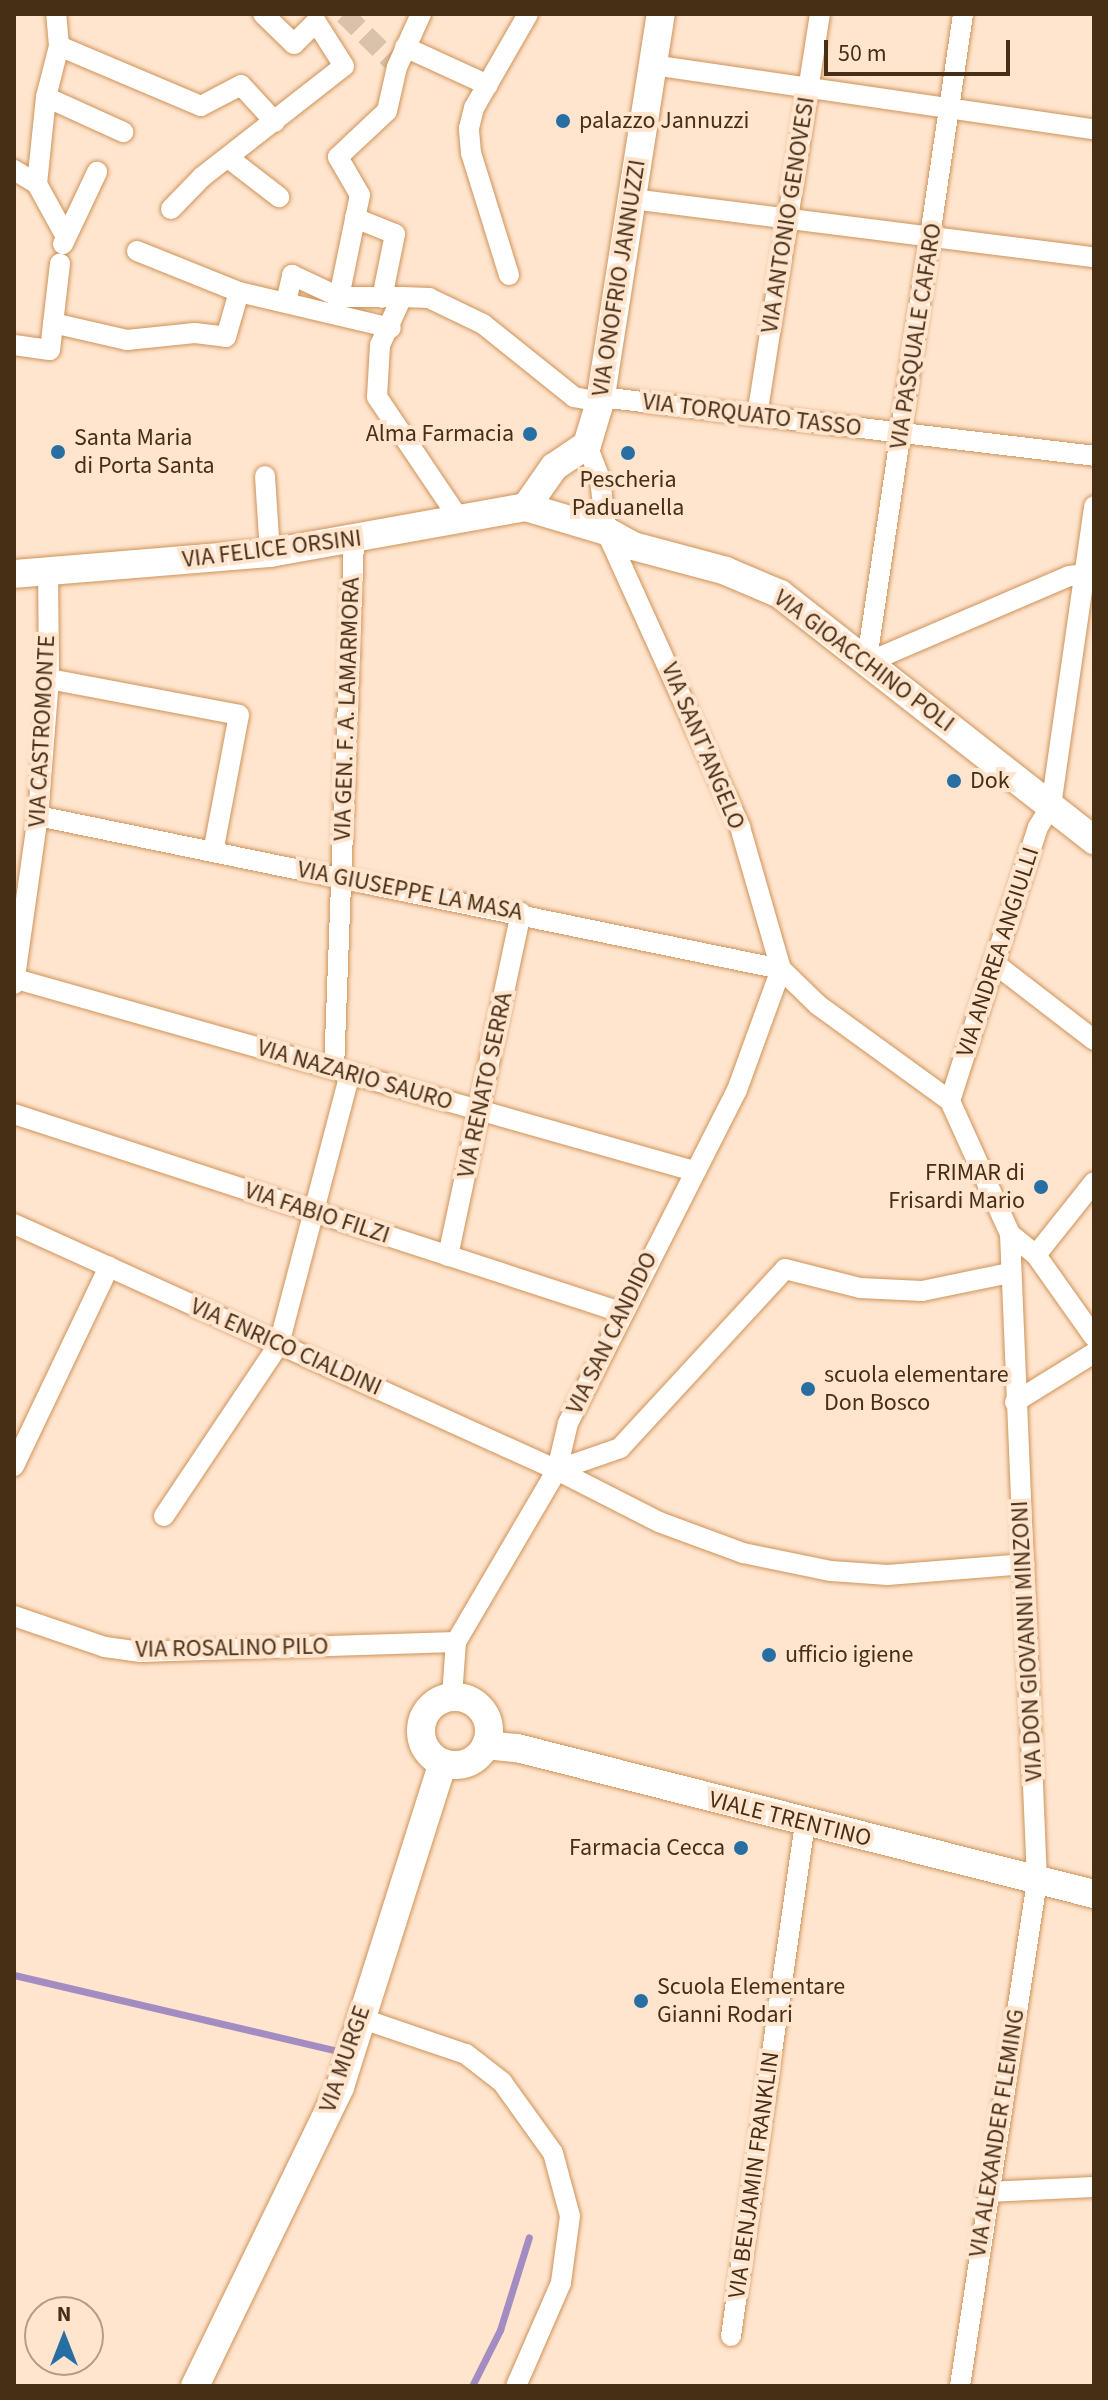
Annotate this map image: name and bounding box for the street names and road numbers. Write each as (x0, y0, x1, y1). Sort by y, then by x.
street label: VIA ANTONIO GENOVESI (755, 95, 821, 335)
street label: VIA ONOFRIO JANNUZZI (586, 158, 652, 398)
street label: VIA PASQUALE CAFARO (884, 221, 948, 451)
street label: VIA TORQUATO TASSO (641, 387, 863, 443)
street label: VIA FELICE ORSINI (181, 524, 363, 574)
street label: VIA GEN. F. A. LAMARMORA (328, 577, 366, 841)
street label: VIA GIOACCHINO POLI (768, 584, 960, 738)
street label: VIA CASTROMONTE (23, 634, 61, 828)
street label: VIA SANT'ANGELO (655, 658, 751, 834)
street label: VIA ANDREA ANGIULLI (951, 844, 1045, 1060)
street label: VIA GIUSEPPE LA MASA (295, 855, 525, 927)
street label: VIA RENATO SERRA (451, 990, 519, 1180)
street label: VIA NAZARIO SAURO (254, 1033, 456, 1117)
street label: VIA FABIO FILZI (241, 1176, 393, 1250)
street label: VIA SAN CANDIDO (560, 1247, 664, 1419)
street label: VIA ENRICO CIALDINI (186, 1292, 386, 1402)
street label: VIA DON GIOVANNI MINZONI (1005, 1500, 1049, 1782)
street label: VIA ROSALINO PILO (135, 1632, 329, 1664)
street label: VIALE TRENTINO (706, 1785, 874, 1853)
street label: VIA MURGE (313, 2002, 377, 2116)
street label: VIA ALEXANDER FLEMING (963, 2007, 1031, 2259)
street label: VIA BENJAMIN FRANKLIN (722, 2050, 786, 2300)

